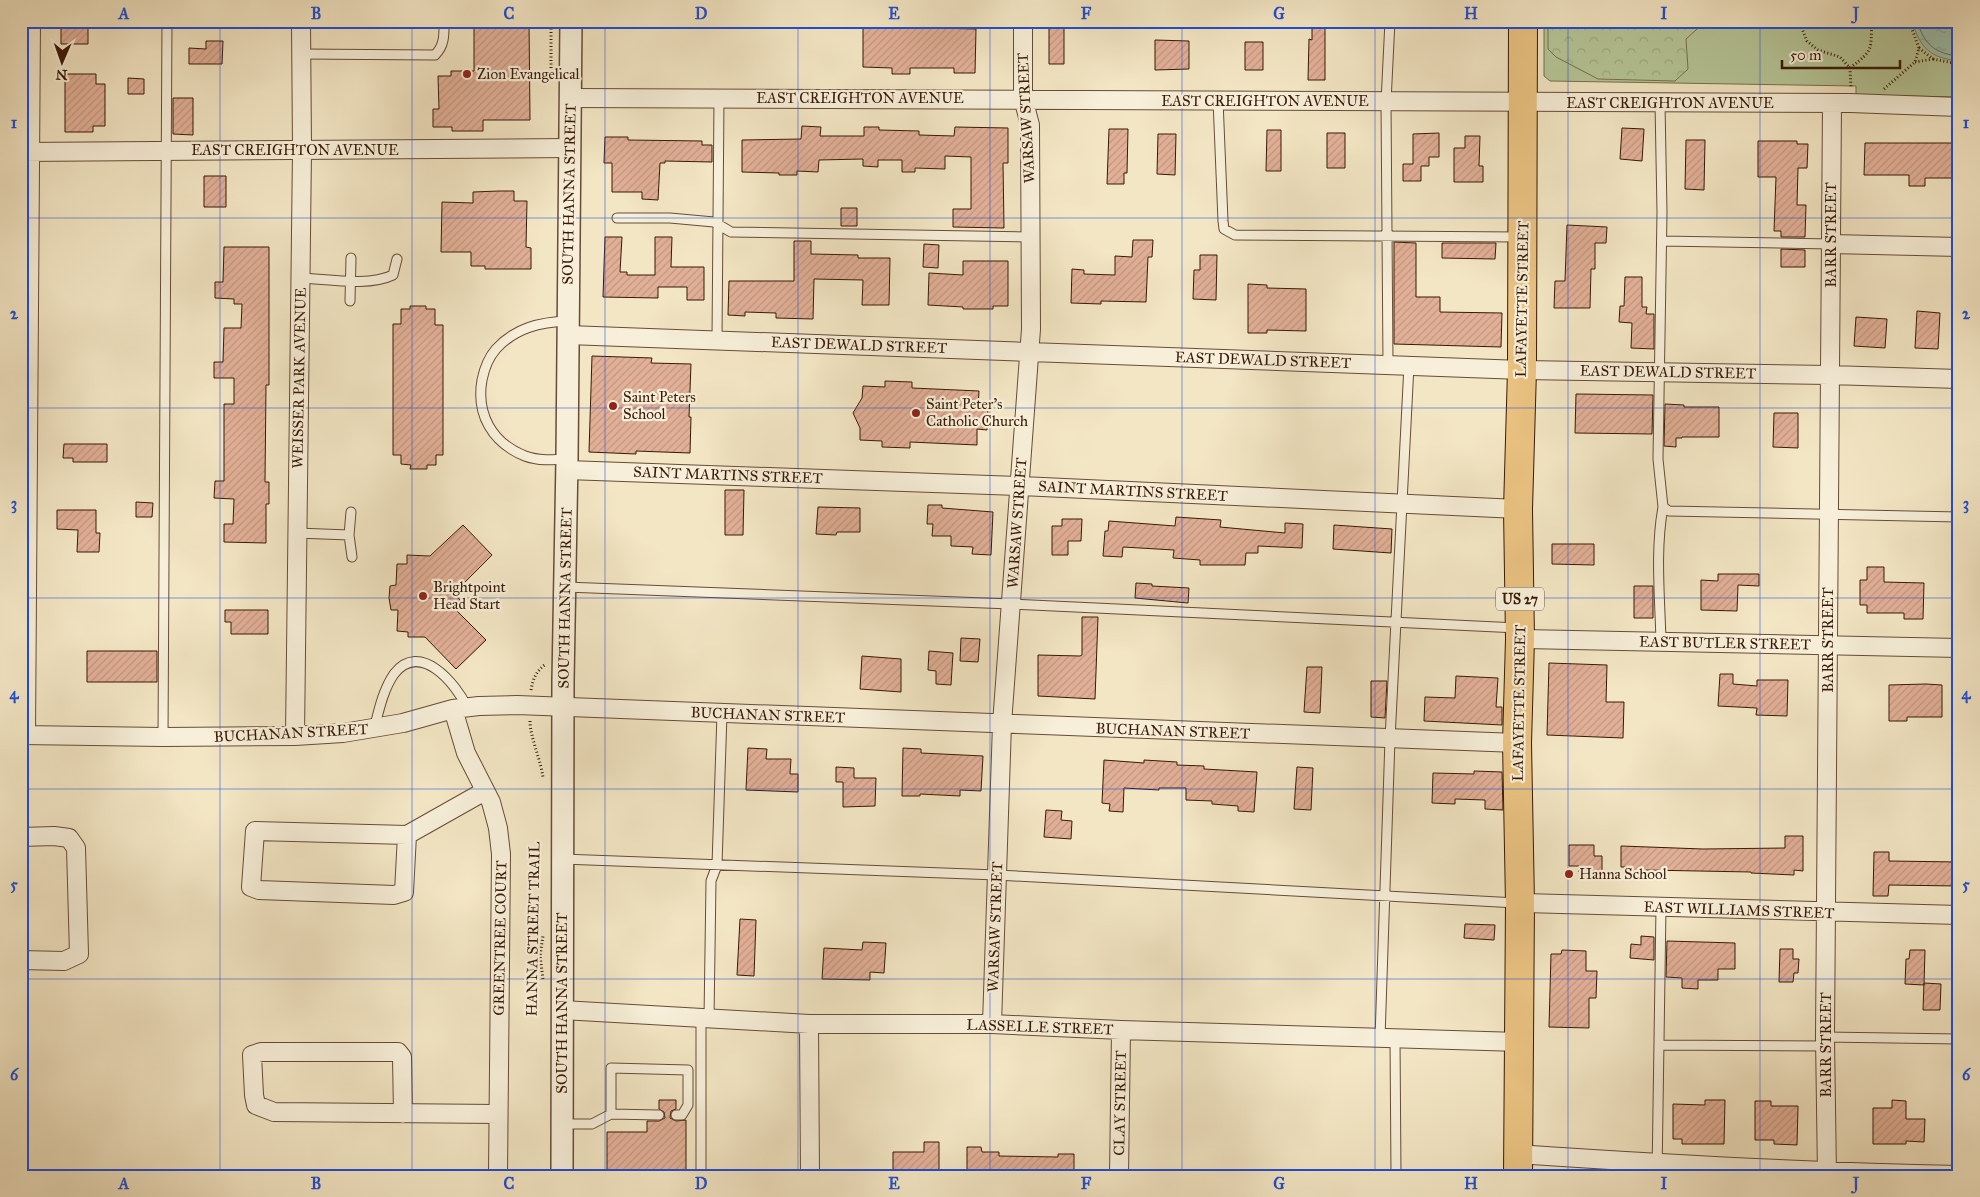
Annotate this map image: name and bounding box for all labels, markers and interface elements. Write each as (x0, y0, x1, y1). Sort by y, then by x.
text: A (118, 4, 130, 23)
text: B (311, 4, 321, 23)
text: C (504, 4, 515, 23)
text: D (695, 4, 708, 23)
text: E (888, 4, 900, 23)
text: F (1081, 4, 1092, 23)
text: G (1273, 4, 1285, 23)
text: H (1464, 4, 1478, 23)
text: I (1661, 4, 1668, 23)
text: J (1851, 4, 1860, 24)
north arrow (38, 38, 88, 88)
scale bar (1782, 38, 1900, 70)
text: 50 m (1790, 46, 1822, 64)
street label: WARSAW STREET (1014, 52, 1038, 184)
place label: Zion Evangelical (477, 65, 580, 83)
text: N (55, 66, 68, 83)
marker: Zion Evangelical (461, 68, 473, 80)
street label: EAST CREIGHTON AVENUE (756, 89, 964, 107)
street label: EAST CREIGHTON AVENUE (1161, 92, 1369, 110)
street label: EAST CREIGHTON AVENUE (1566, 94, 1774, 112)
street label: SOUTH HANNA STREET (558, 103, 580, 285)
text: 1 (11, 113, 18, 132)
text: 1 (1963, 113, 1970, 132)
street label: EAST CREIGHTON AVENUE (191, 141, 399, 159)
street label: BARR STREET (1822, 182, 1840, 288)
street label: LAFAYETTE STREET (1512, 220, 1532, 378)
street label: WEISSER PARK AVENUE (288, 287, 310, 469)
text: 2 (10, 304, 19, 323)
text: 2 (1962, 304, 1971, 323)
street label: EAST DEWALD STREET (771, 333, 947, 357)
street label: EAST DEWALD STREET (1175, 348, 1351, 372)
street label: EAST DEWALD STREET (1580, 361, 1756, 383)
place label: Saint Peters School (623, 388, 696, 423)
place label: Saint Peter's Catholic Church (926, 395, 1029, 430)
marker: Saint Peters School (607, 400, 619, 412)
marker: Saint Peter's Catholic Church (910, 407, 922, 419)
street label: WARSAW STREET (1003, 457, 1031, 589)
street label: SAINT MARTINS STREET (633, 463, 823, 487)
street label: SAINT MARTINS STREET (1038, 477, 1228, 505)
text: 3 (11, 494, 17, 514)
text: 3 (1963, 494, 1969, 514)
street label: SOUTH HANNA STREET (554, 507, 576, 689)
place label: Brightpoint Head Start (433, 578, 507, 613)
street label: BARR STREET (1819, 587, 1837, 693)
road number: US 27 (1496, 588, 1544, 610)
marker: Brightpoint Head Start (417, 590, 429, 602)
street label: LAFAYETTE STREET (1509, 624, 1529, 782)
street label: EAST BUTLER STREET (1639, 633, 1811, 653)
text: 4 (10, 684, 20, 704)
text: 4 (1962, 684, 1972, 704)
street label: BUCHANAN STREET (690, 703, 846, 727)
street label: BUCHANAN STREET (1095, 719, 1251, 743)
street label: BUCHANAN STREET (213, 720, 369, 746)
street label: HANNA STREET TRAIL (522, 842, 544, 1016)
street label: GREENTREE COURT (490, 860, 510, 1016)
street label: WARSAW STREET (984, 861, 1006, 993)
place label: Hanna School (1579, 865, 1668, 883)
marker: Hanna School (1563, 868, 1575, 880)
text: 5 (10, 875, 18, 894)
text: 5 (1962, 875, 1970, 894)
street label: EAST WILLIAMS STREET (1643, 898, 1835, 922)
street label: SOUTH HANNA STREET (553, 912, 571, 1094)
street label: BARR STREET (1817, 992, 1835, 1098)
street label: LASSELLE STREET (966, 1015, 1114, 1039)
street label: CLAY STREET (1110, 1050, 1130, 1156)
text: 6 (10, 1065, 19, 1084)
text: 6 (1962, 1065, 1971, 1084)
text: A (118, 1174, 130, 1193)
text: B (311, 1174, 321, 1193)
text: C (504, 1174, 515, 1193)
text: D (695, 1174, 708, 1193)
text: E (888, 1174, 900, 1193)
text: F (1081, 1174, 1092, 1193)
text: G (1273, 1174, 1285, 1193)
text: H (1464, 1174, 1478, 1193)
text: I (1661, 1174, 1668, 1193)
text: J (1851, 1174, 1860, 1194)

